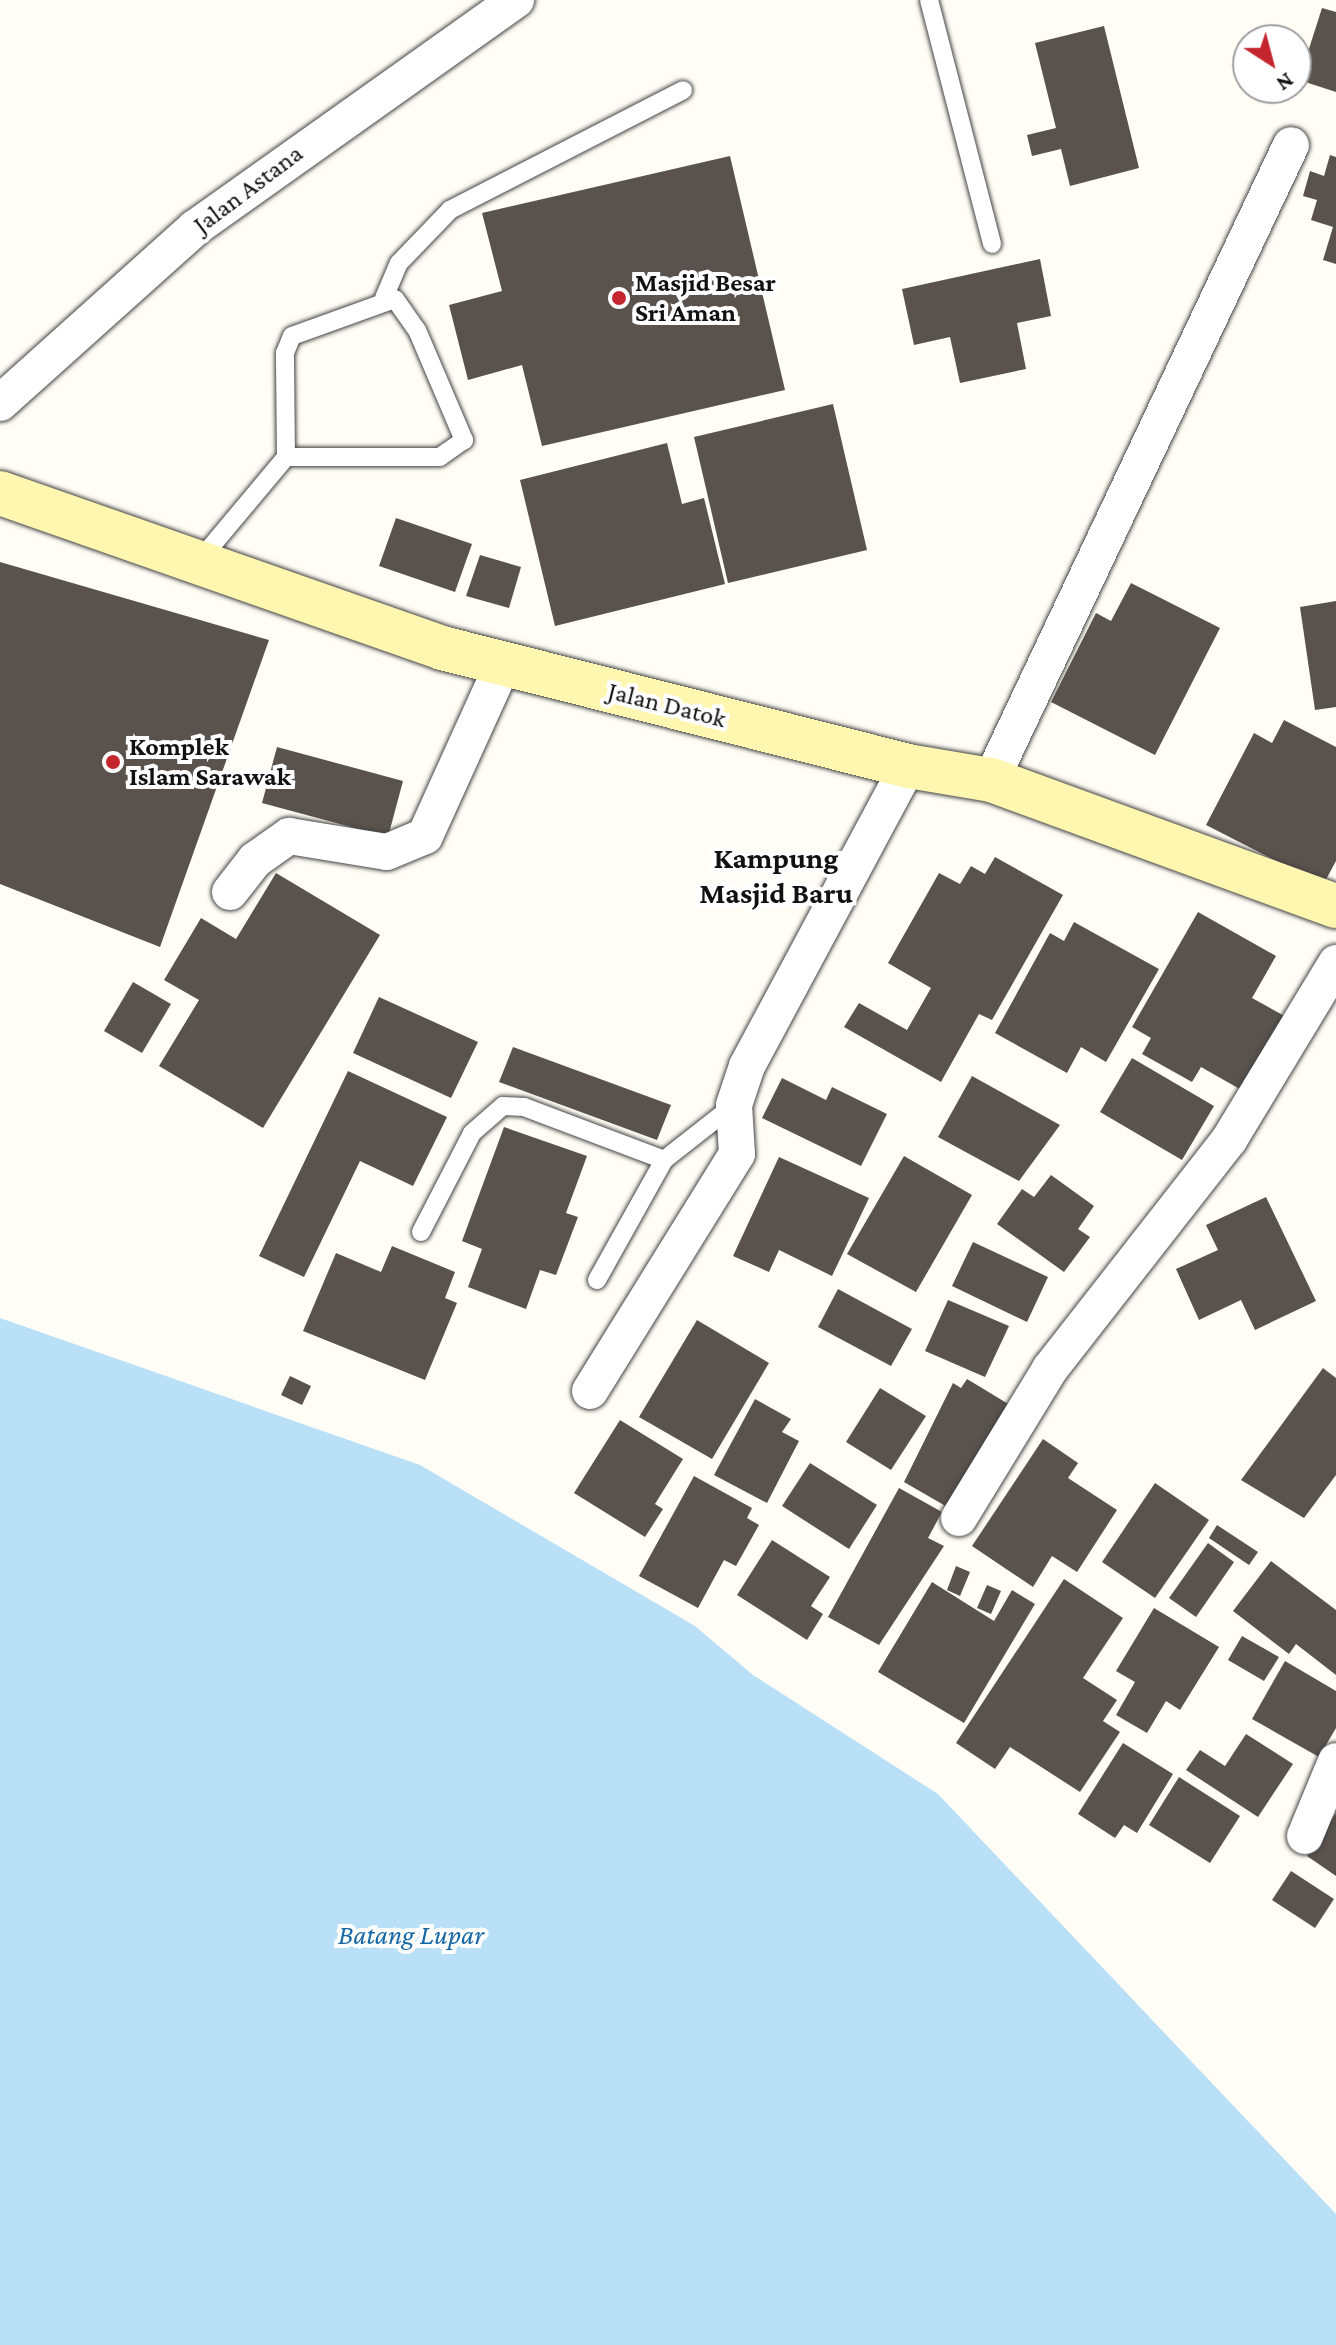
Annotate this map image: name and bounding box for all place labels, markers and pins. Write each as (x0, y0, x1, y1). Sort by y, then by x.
place label: Masjid Besar Sri Aman (635, 267, 776, 328)
marker: Masjid Besar Sri Aman (610, 289, 628, 307)
place label: Komplek Islam Sarawak (129, 731, 291, 792)
marker: Komplek Islam Sarawak (104, 753, 122, 771)

